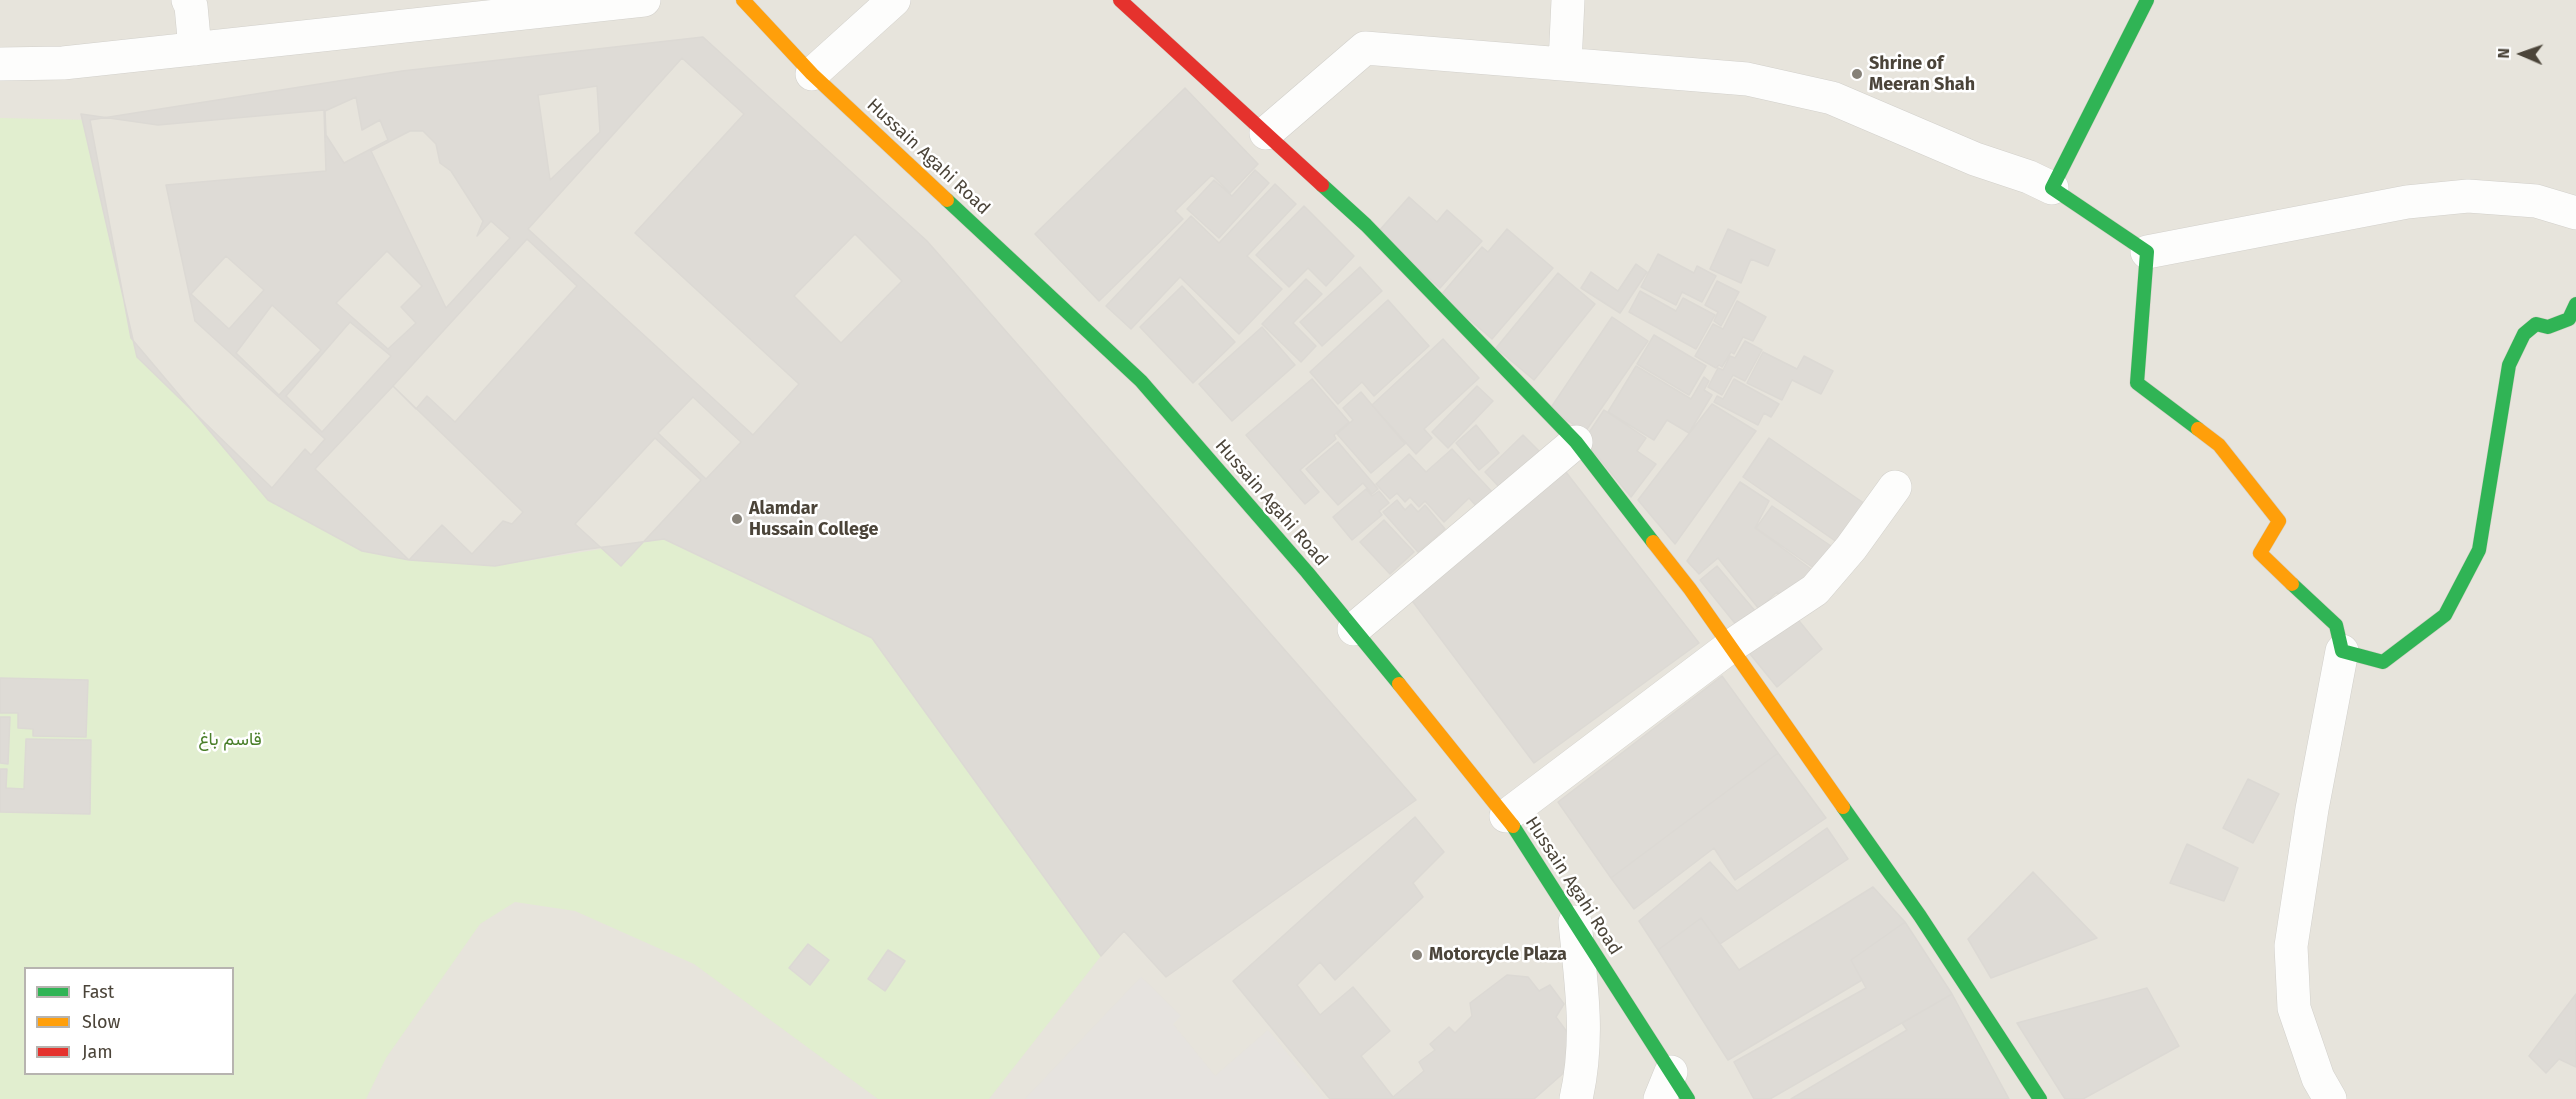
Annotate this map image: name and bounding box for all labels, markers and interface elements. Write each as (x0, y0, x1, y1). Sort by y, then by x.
north arrow (2492, 24, 2552, 84)
text: N (2494, 48, 2513, 59)
place label: Shrine of Meeran Shah (1869, 53, 1975, 96)
marker: Shrine of Meeran Shah (1850, 67, 1864, 81)
street label: Hussain Agahi Road (862, 94, 994, 220)
street label: Hussain Agahi Road (1210, 435, 1332, 571)
place label: Alamdar Hussain College (749, 498, 878, 540)
marker: Alamdar Hussain College (730, 512, 744, 526)
park label: قاسم باغ (198, 729, 262, 751)
street label: Hussain Agahi Road (1520, 813, 1626, 959)
place label: Motorcycle Plaza (1429, 944, 1567, 966)
marker: Motorcycle Plaza (1410, 948, 1424, 962)
legend (24, 967, 234, 1075)
text: Fast (82, 981, 114, 1003)
text: Slow (82, 1011, 120, 1033)
text: Jam (82, 1041, 113, 1063)

